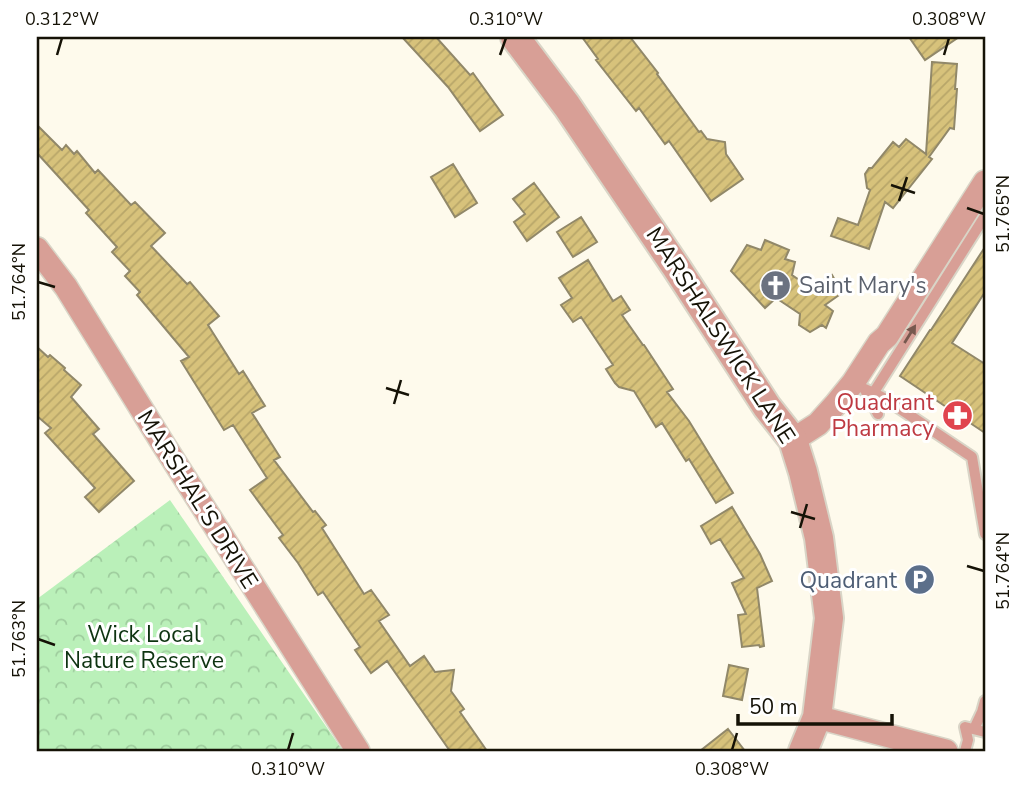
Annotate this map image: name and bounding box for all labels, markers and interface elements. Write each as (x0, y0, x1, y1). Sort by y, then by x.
text: 0.312°W (25, 7, 99, 31)
text: 0.310°W (469, 7, 543, 31)
text: 0.308°W (912, 7, 986, 31)
text: 51.765°N (991, 175, 1015, 253)
street label: MARSHALSWICK LANE (639, 221, 802, 450)
text: 51.764°N (7, 243, 31, 321)
church icon: Saint Mary's (759, 268, 793, 302)
place label: Saint Mary's (799, 270, 926, 301)
one-way arrow (904, 324, 917, 344)
place label: Quadrant Pharmacy (832, 387, 935, 444)
pharmacy icon: Quadrant Pharmacy (940, 398, 974, 432)
street label: MARSHAL'S DRIVE (130, 404, 265, 595)
text: 51.764°N (991, 532, 1015, 610)
parking icon: Quadrant (903, 563, 937, 597)
place label: Quadrant (799, 565, 898, 596)
text: 51.763°N (7, 600, 31, 678)
park label: Wick Local Nature Reserve (64, 619, 224, 676)
scale bar (738, 683, 892, 727)
text: 50 m (749, 693, 798, 721)
text: 0.310°W (251, 757, 325, 781)
text: 0.308°W (695, 757, 769, 781)

